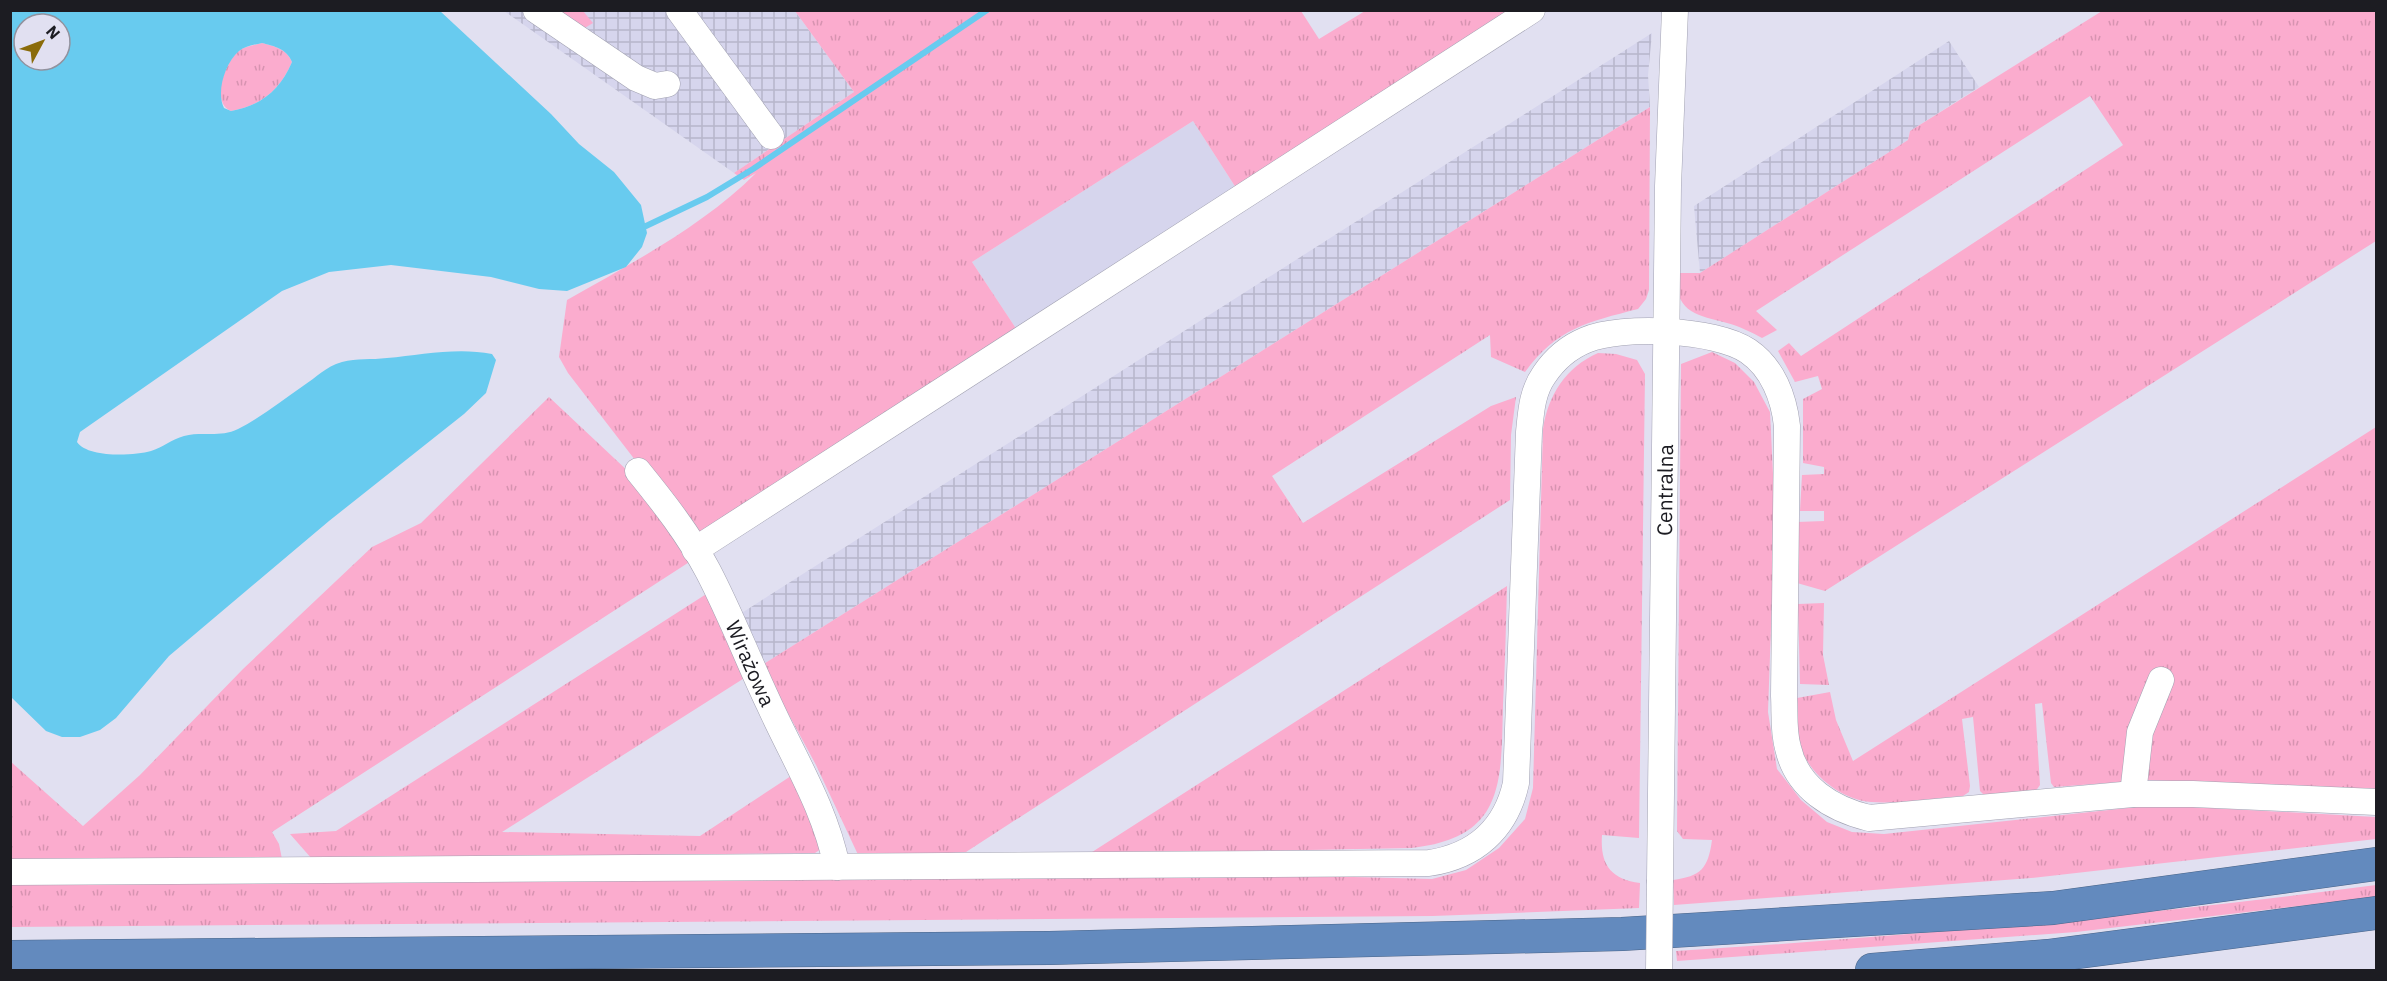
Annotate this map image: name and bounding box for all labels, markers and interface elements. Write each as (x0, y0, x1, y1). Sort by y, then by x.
north arrow (12, 12, 72, 72)
text: N (42, 21, 65, 43)
street label: Centralna (1650, 444, 1679, 536)
street label: Wirażowa (719, 616, 782, 711)

